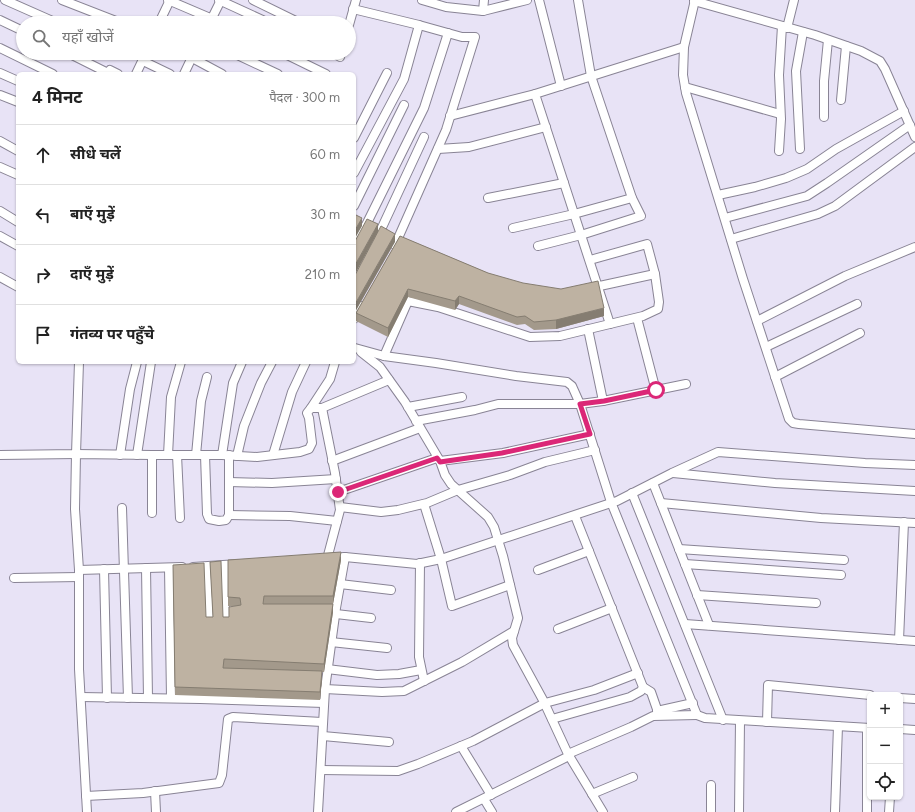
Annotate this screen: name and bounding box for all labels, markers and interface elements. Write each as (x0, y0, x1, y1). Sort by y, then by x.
search box (16, 16, 356, 60)
icon: search (30, 27, 52, 49)
text: यहाँ खोजें (62, 28, 114, 46)
text: 4 मिनट (32, 87, 83, 107)
text: पैदल · 300 m (269, 90, 340, 105)
icon: ahead (32, 144, 54, 166)
text: सीधे चलें (70, 145, 121, 163)
text: 60 m (310, 147, 340, 162)
icon: left (32, 204, 54, 226)
text: बाएँ मुड़ें (70, 205, 115, 223)
text: 30 m (310, 207, 340, 222)
icon: right (32, 264, 54, 286)
text: दाएँ मुड़ें (70, 265, 114, 283)
text: 210 m (305, 267, 340, 282)
icon: arrive (32, 324, 54, 346)
text: गंतव्य पर पहुँचे (70, 325, 154, 343)
route start (647, 381, 665, 399)
route end (329, 483, 347, 501)
map controls (867, 692, 903, 800)
button: + (867, 692, 903, 728)
button: − (867, 728, 903, 764)
button: locate (867, 764, 903, 800)

